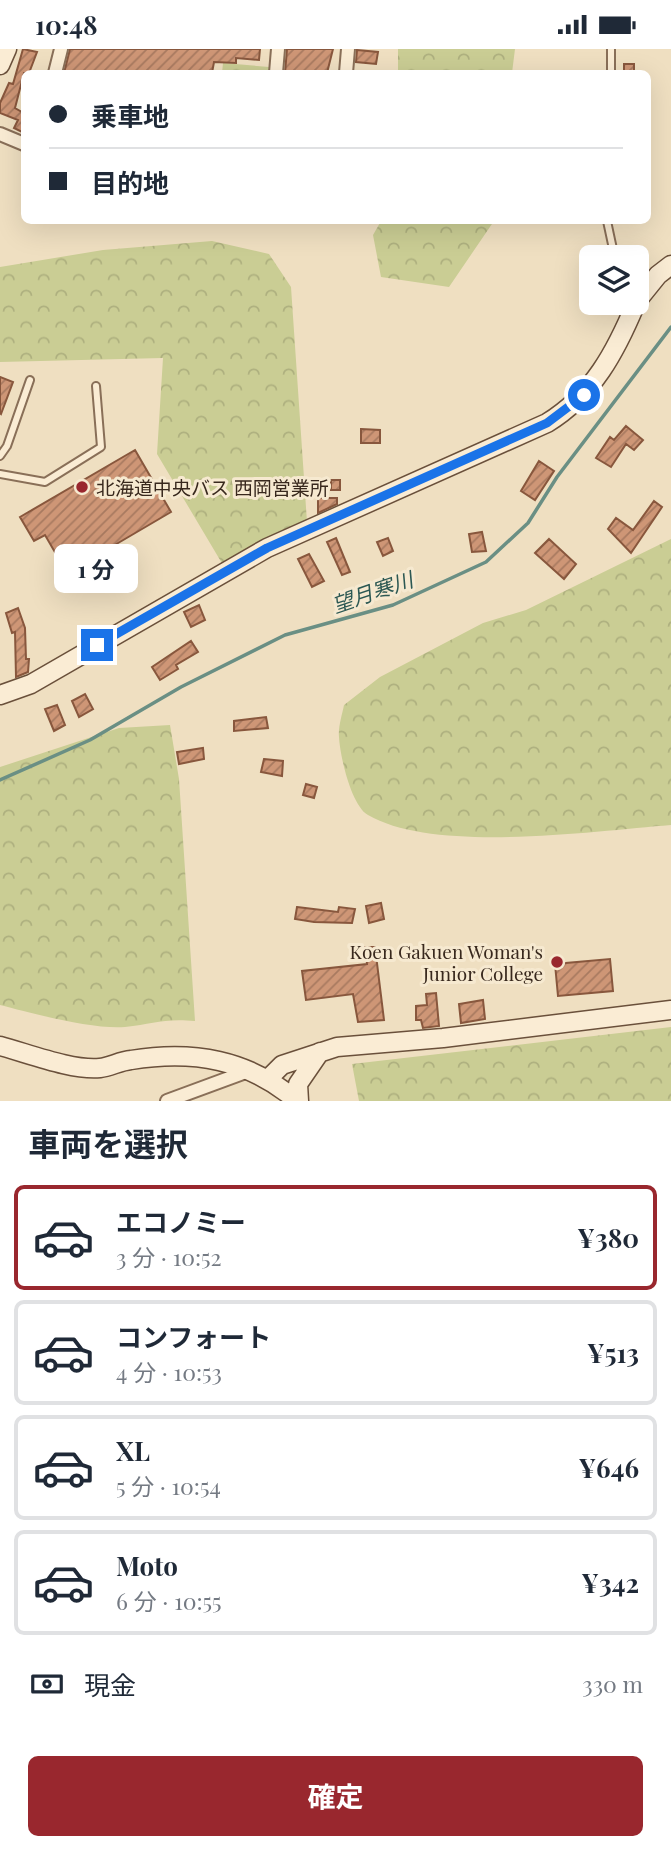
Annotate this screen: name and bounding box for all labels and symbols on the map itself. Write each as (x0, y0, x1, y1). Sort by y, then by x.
route start (568, 379, 600, 411)
place label: 北海道中央バス 西岡営業所 (96, 474, 329, 500)
marker: 北海道中央バス 西岡営業所 (74, 479, 90, 495)
callout: 1 分 (55, 543, 139, 593)
water label: 望月寒川 (328, 563, 418, 618)
route end (81, 629, 113, 661)
place label: Koen Gakuen Woman's Junior College (350, 938, 543, 986)
marker: Koen Gakuen Woman's Junior College (549, 954, 565, 970)

